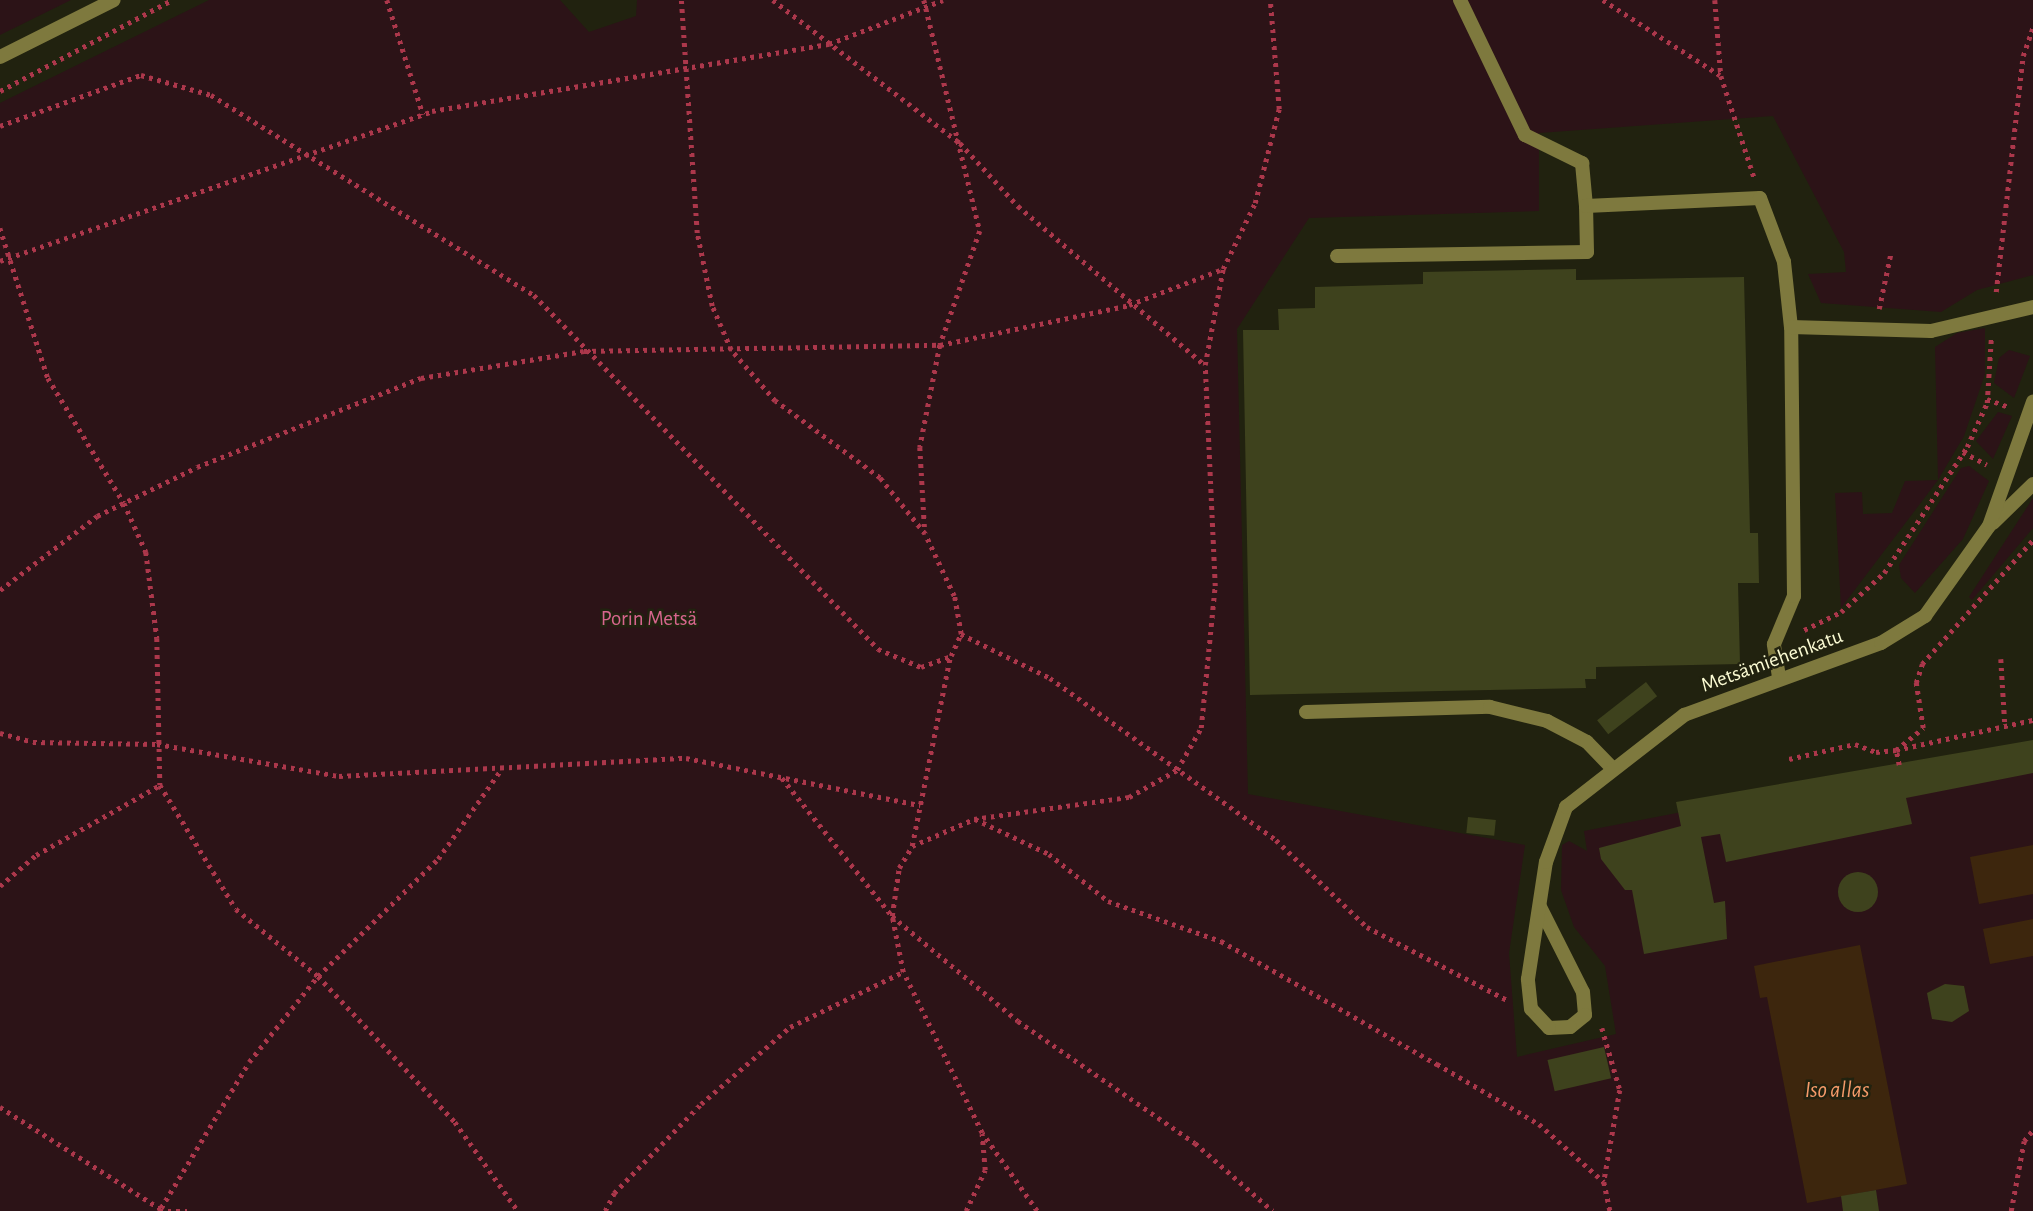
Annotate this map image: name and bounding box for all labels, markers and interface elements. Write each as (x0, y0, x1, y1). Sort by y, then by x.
park label: Porin Metsä (601, 606, 697, 632)
street label: Metsämiehenkatu (1698, 624, 1846, 698)
water label: Iso allas (1805, 1077, 1869, 1105)

